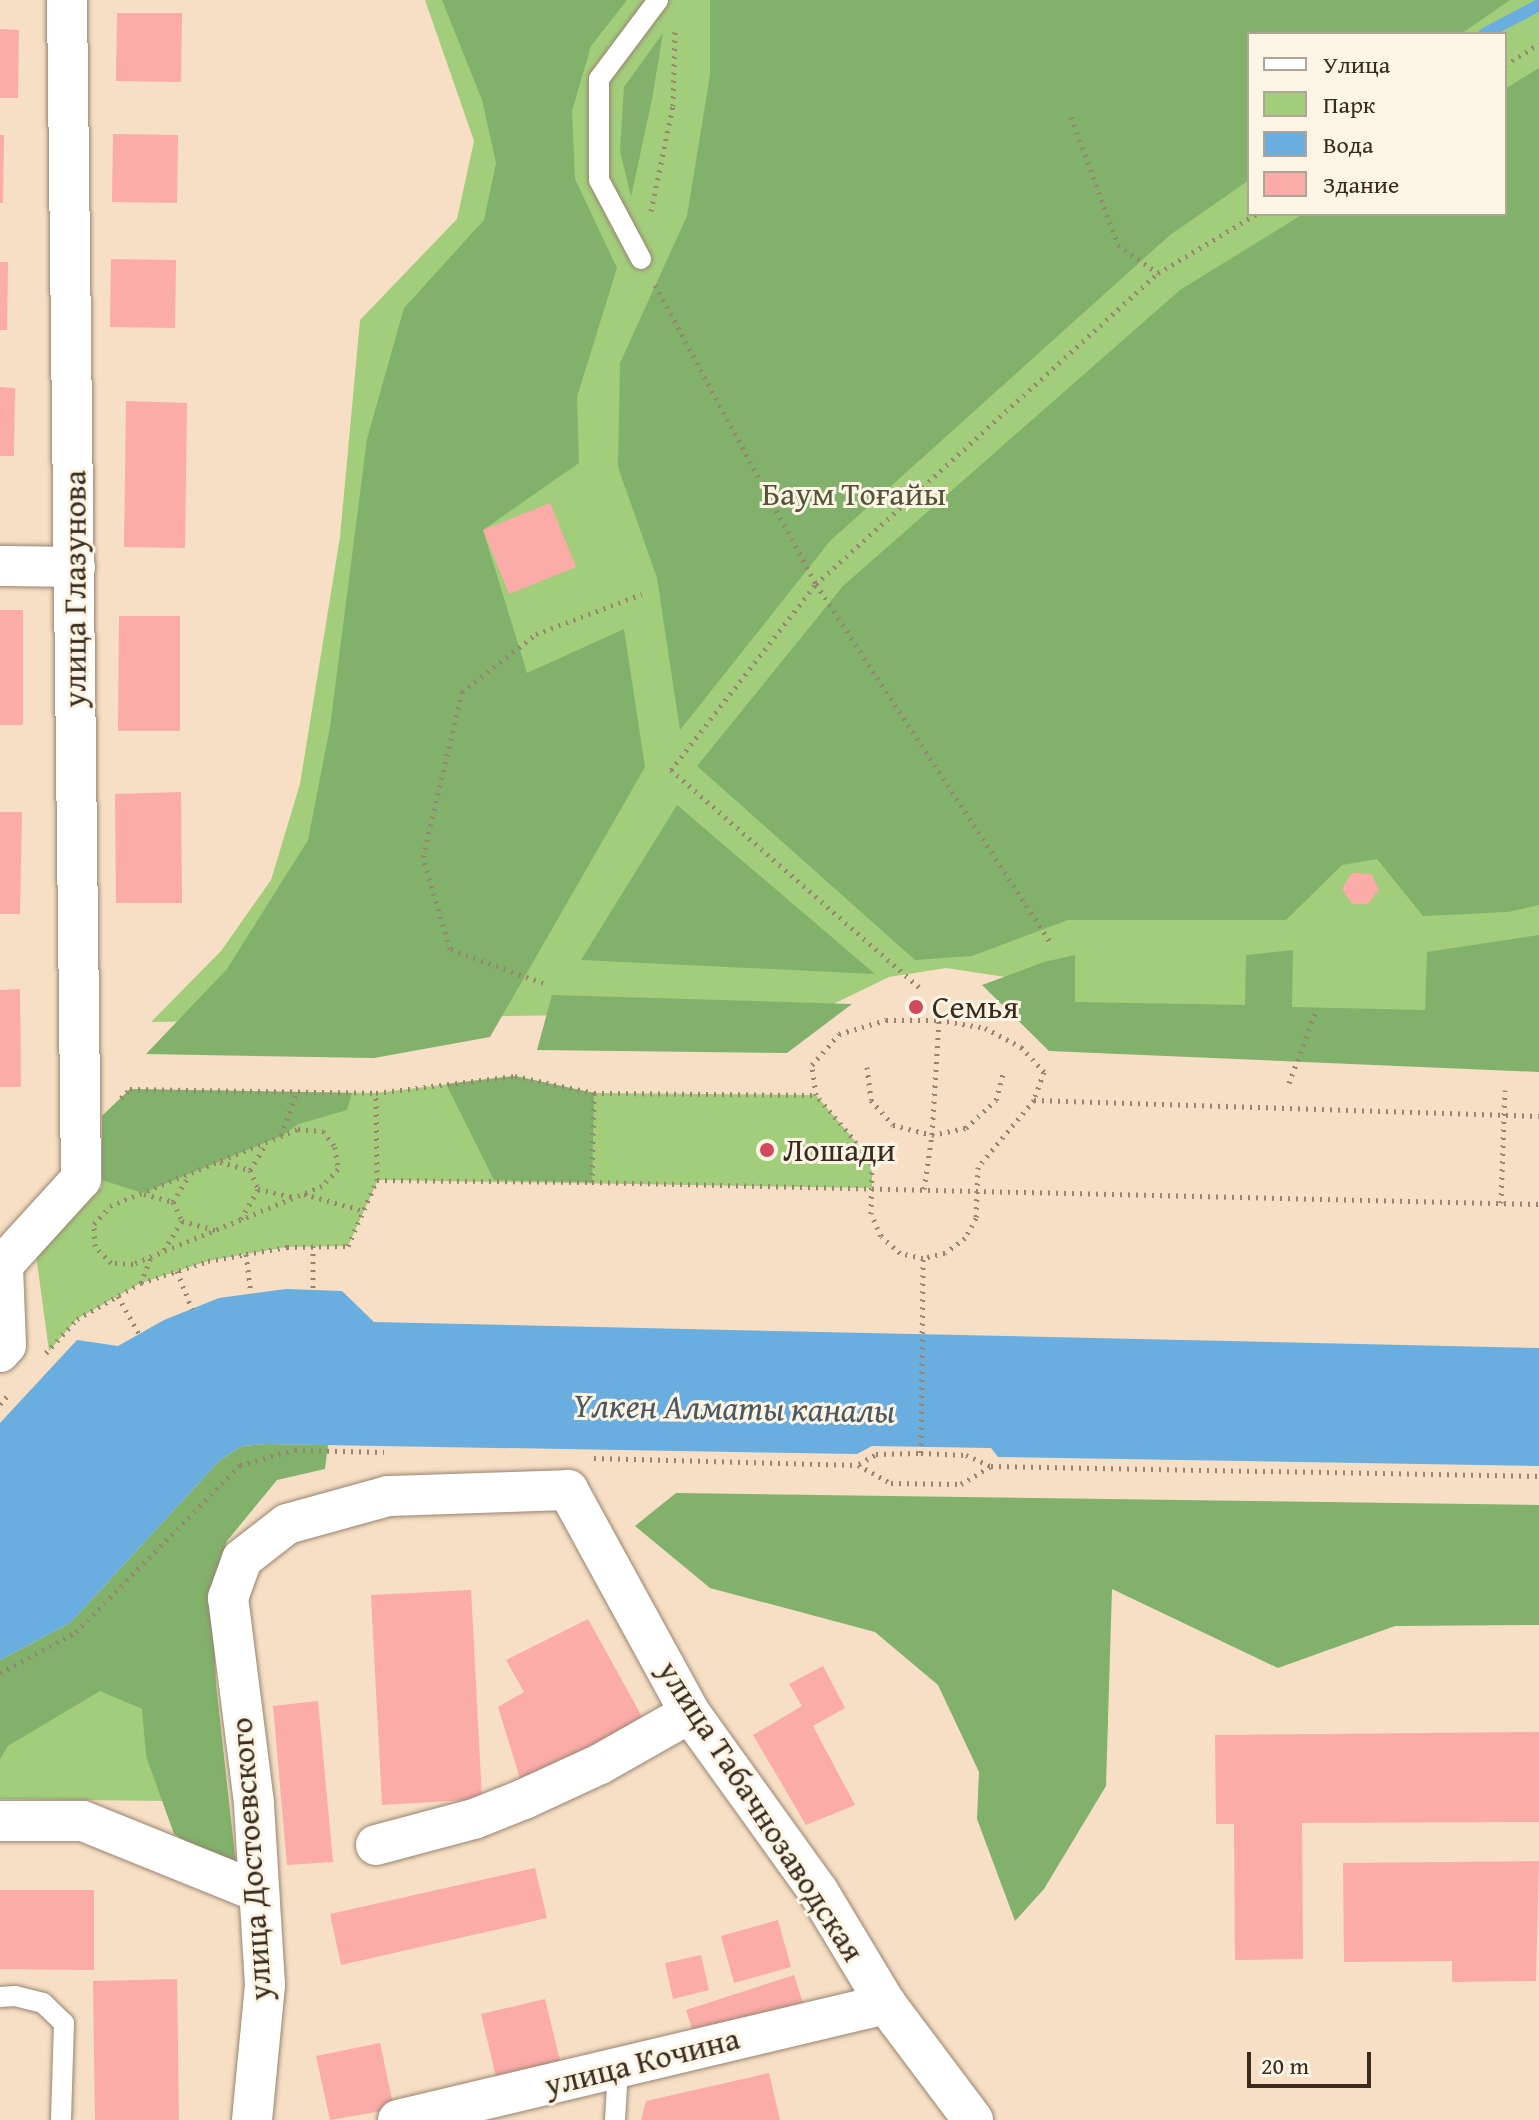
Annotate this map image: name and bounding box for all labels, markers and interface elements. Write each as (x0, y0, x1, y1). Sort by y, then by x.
legend (1247, 32, 1507, 216)
text: Улица (1323, 47, 1390, 82)
text: Парк (1323, 87, 1375, 122)
text: Вода (1323, 127, 1373, 162)
text: Здание (1323, 167, 1399, 202)
street label: улица Глазунова (56, 470, 94, 708)
park label: Баум Тоғайы (762, 475, 946, 513)
place label: Семья (932, 988, 1019, 1026)
marker: Семья (907, 998, 925, 1016)
place label: Лошади (783, 1131, 896, 1169)
marker: Лошади (758, 1141, 776, 1159)
water label: Үлкен Алматы каналы (572, 1384, 896, 1430)
street label: улица Табачнозаводская (649, 1653, 873, 1969)
street label: улица Достоевского (222, 1716, 280, 2002)
street label: улица Кочина (541, 2019, 743, 2105)
scale bar (1251, 2036, 1375, 2086)
text: 20 m (1261, 2048, 1309, 2083)

